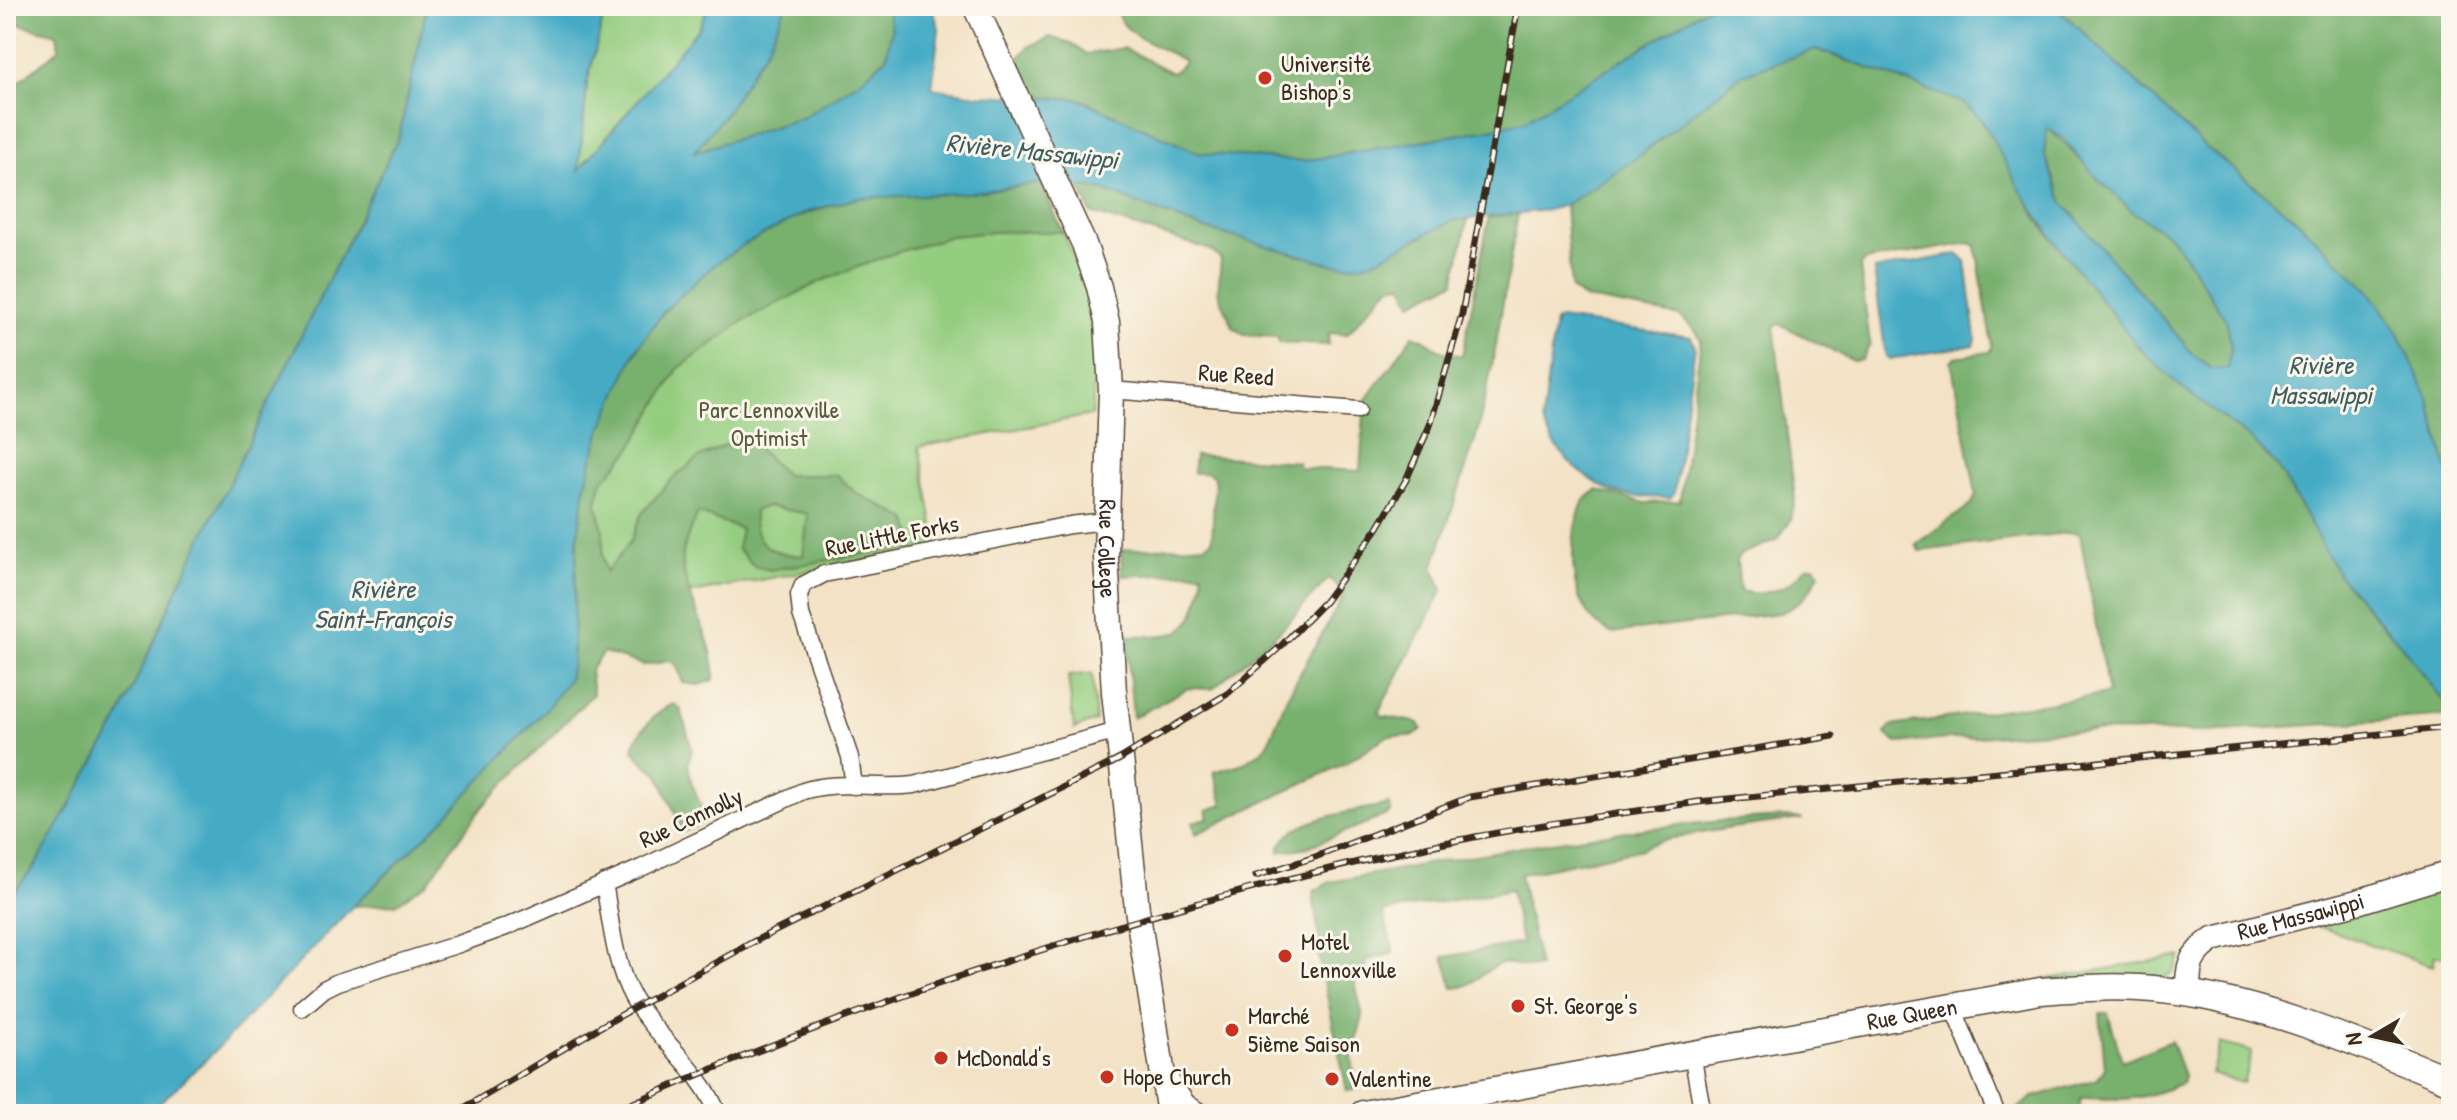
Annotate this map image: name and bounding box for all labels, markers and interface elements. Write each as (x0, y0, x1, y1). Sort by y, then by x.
place label: Université Bishop's (1281, 47, 1372, 107)
marker: Université Bishop's (1256, 69, 1274, 87)
water label: Rivière Massawippi (944, 124, 1122, 178)
water label: Rivière Massawippi (2270, 347, 2374, 413)
street label: Rue Reed (1198, 355, 1275, 393)
park label: Parc Lennoxville Optimist (699, 393, 840, 453)
street label: Rue College (1091, 499, 1125, 599)
street label: Rue Little Forks (823, 506, 961, 564)
water label: Rivière Saint-François (314, 571, 454, 636)
street label: Rue Connolly (634, 779, 747, 855)
street label: Rue Massawippi (2234, 884, 2368, 947)
place label: Motel Lennoxville (1301, 925, 1397, 985)
marker: Motel Lennoxville (1276, 947, 1294, 965)
place label: St. George's (1534, 989, 1637, 1021)
street label: Rue Queen (1864, 989, 1959, 1037)
north arrow (2333, 996, 2413, 1076)
marker: St. George's (1509, 997, 1527, 1015)
place label: Marché 5ième Saison (1248, 999, 1360, 1059)
marker: Marché 5ième Saison (1223, 1021, 1241, 1039)
text: N (2337, 1031, 2369, 1047)
place label: McDonald's (957, 1041, 1051, 1073)
marker: McDonald's (932, 1049, 950, 1067)
place label: Hope Church (1123, 1060, 1231, 1092)
place label: Valentine (1348, 1062, 1432, 1094)
marker: Hope Church (1098, 1068, 1116, 1086)
marker: Valentine (1323, 1070, 1341, 1088)

